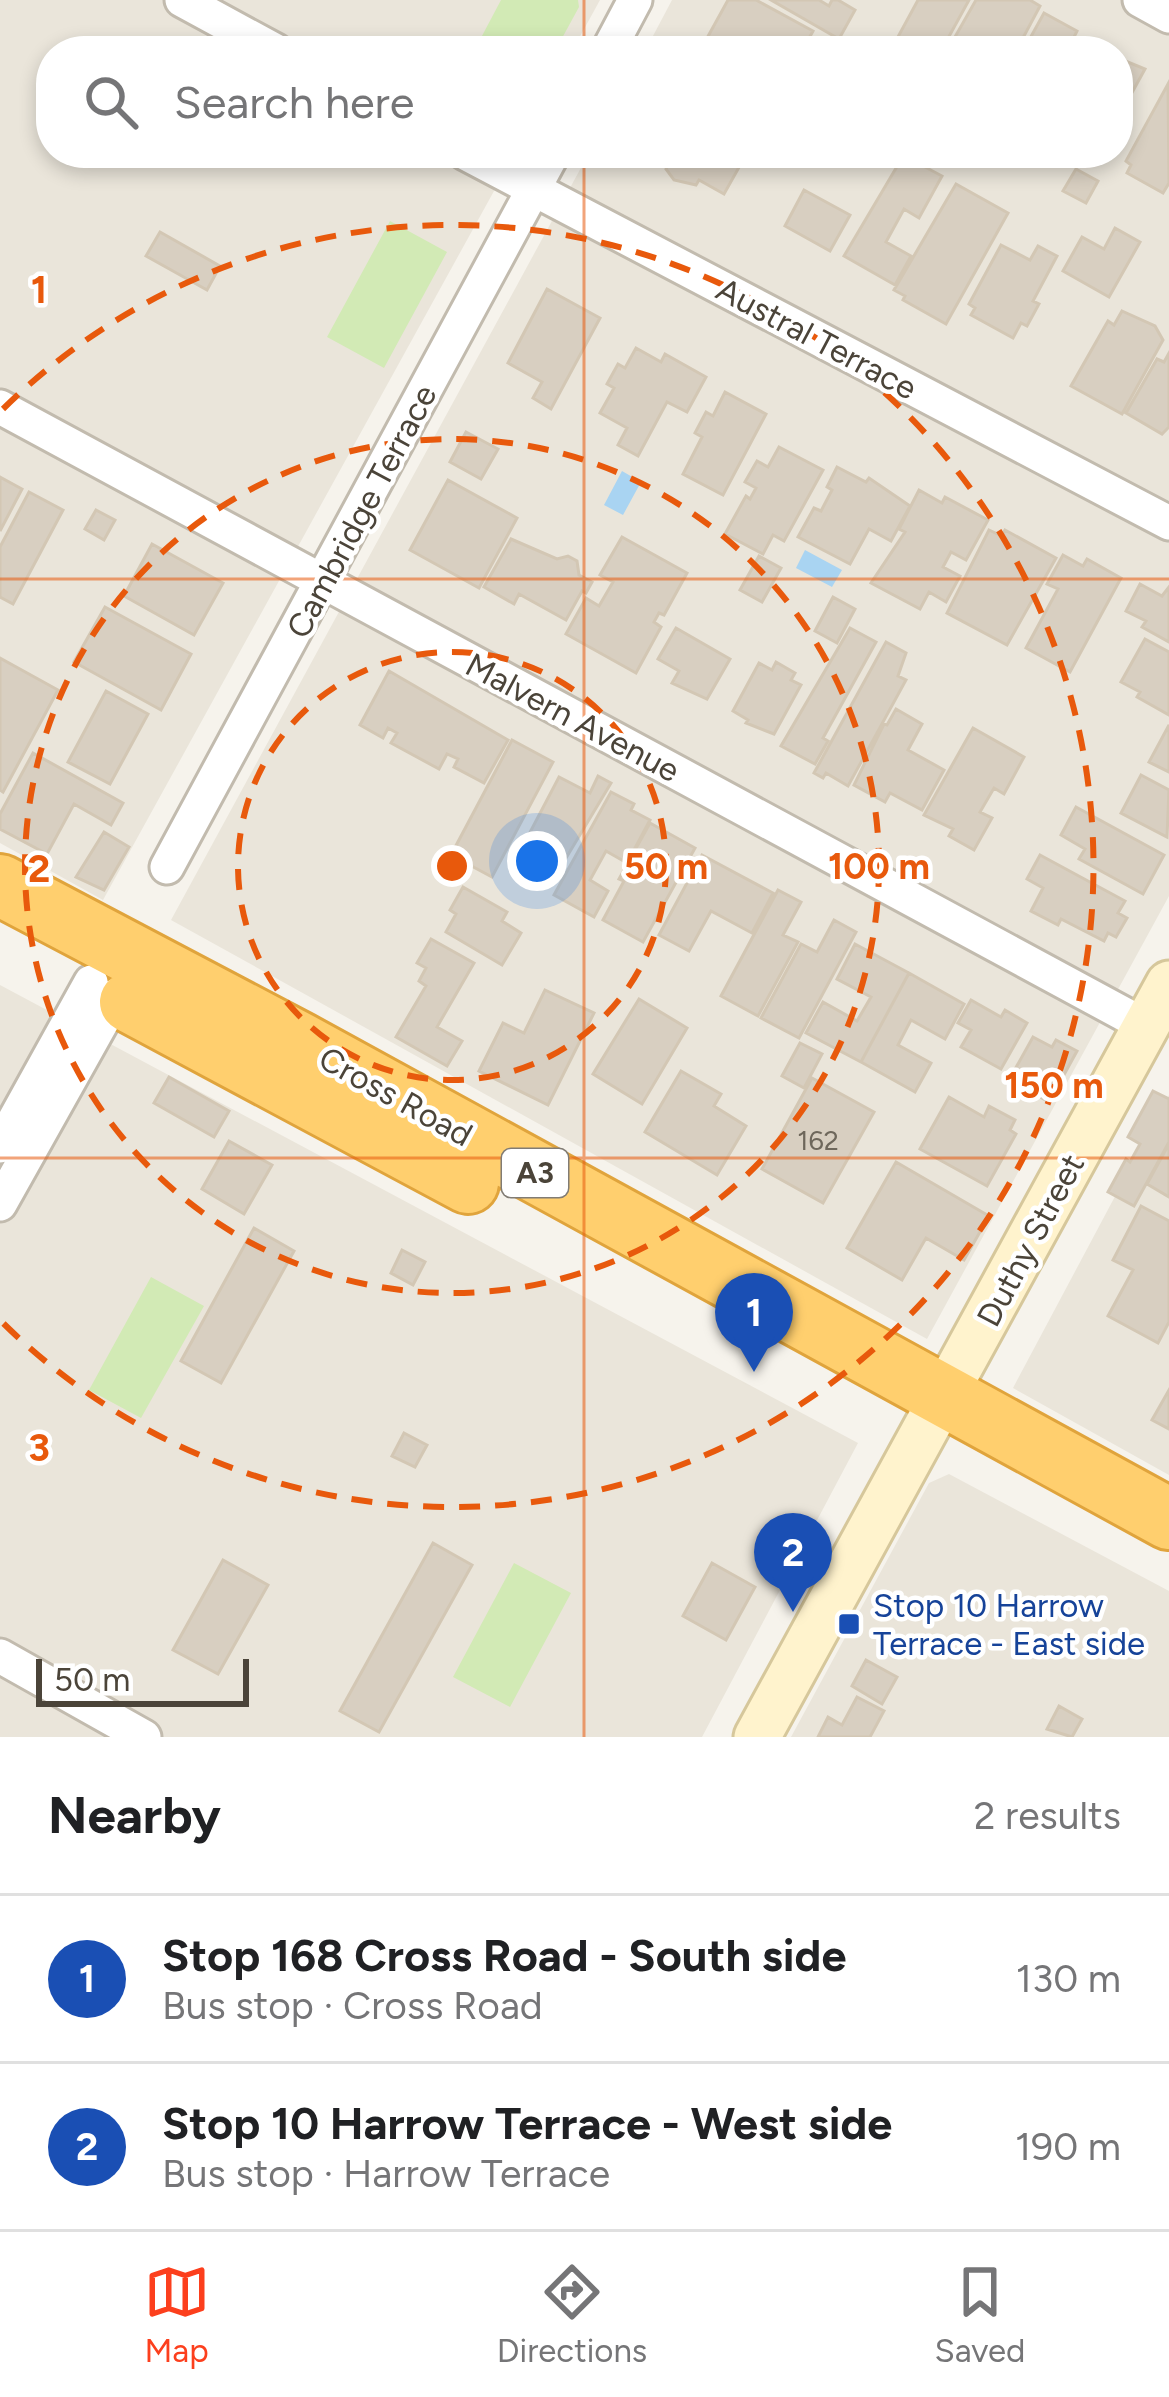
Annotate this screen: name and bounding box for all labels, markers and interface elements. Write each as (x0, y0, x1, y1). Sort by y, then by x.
search box (36, 36, 1133, 168)
icon: search (78, 69, 144, 135)
text: Search here (174, 75, 414, 129)
text: 1 (31, 266, 47, 313)
street label: Austral Terrace (710, 269, 924, 408)
street label: Cambridge Terrace (278, 378, 445, 644)
street label: Malvern Avenue (459, 645, 686, 790)
your location (507, 831, 567, 891)
text: 2 (28, 845, 50, 892)
centre of rings (431, 845, 473, 887)
text: 50 m (624, 845, 708, 888)
text: 100 m (828, 845, 930, 888)
street label: Cross Road (312, 1038, 479, 1154)
text: 150 m (1004, 1064, 1104, 1107)
house number: 162 (797, 1124, 839, 1157)
street label: Duthy Street (969, 1147, 1092, 1333)
road number: A3 (502, 1149, 568, 1197)
pin: 1 (715, 1273, 793, 1372)
text: 3 (28, 1424, 50, 1471)
pin: 2 (754, 1513, 832, 1612)
place label: Stop 10 Harrow Terrace - East side (873, 1586, 1145, 1663)
marker: Stop 10 Harrow Terrace - East side (836, 1611, 862, 1637)
scale bar (36, 1653, 249, 1706)
text: 50 m (54, 1660, 130, 1699)
text: Nearby (48, 1785, 221, 1846)
text: 2 results (974, 1792, 1121, 1839)
text: Stop 168 Cross Road - South side (162, 1928, 846, 1982)
text: 1 (79, 1955, 95, 2002)
text: 130 m (1016, 1955, 1121, 2002)
text: Bus stop · Cross Road (162, 1982, 543, 2029)
text: Stop 10 Harrow Terrace - West side (162, 2096, 892, 2150)
text: 2 (76, 2123, 98, 2170)
text: 190 m (1015, 2123, 1121, 2170)
text: Bus stop · Harrow Terrace (162, 2150, 610, 2197)
tab: Map (144, 2259, 210, 2370)
tab: Directions (497, 2259, 647, 2370)
tab: Saved (934, 2259, 1025, 2370)

